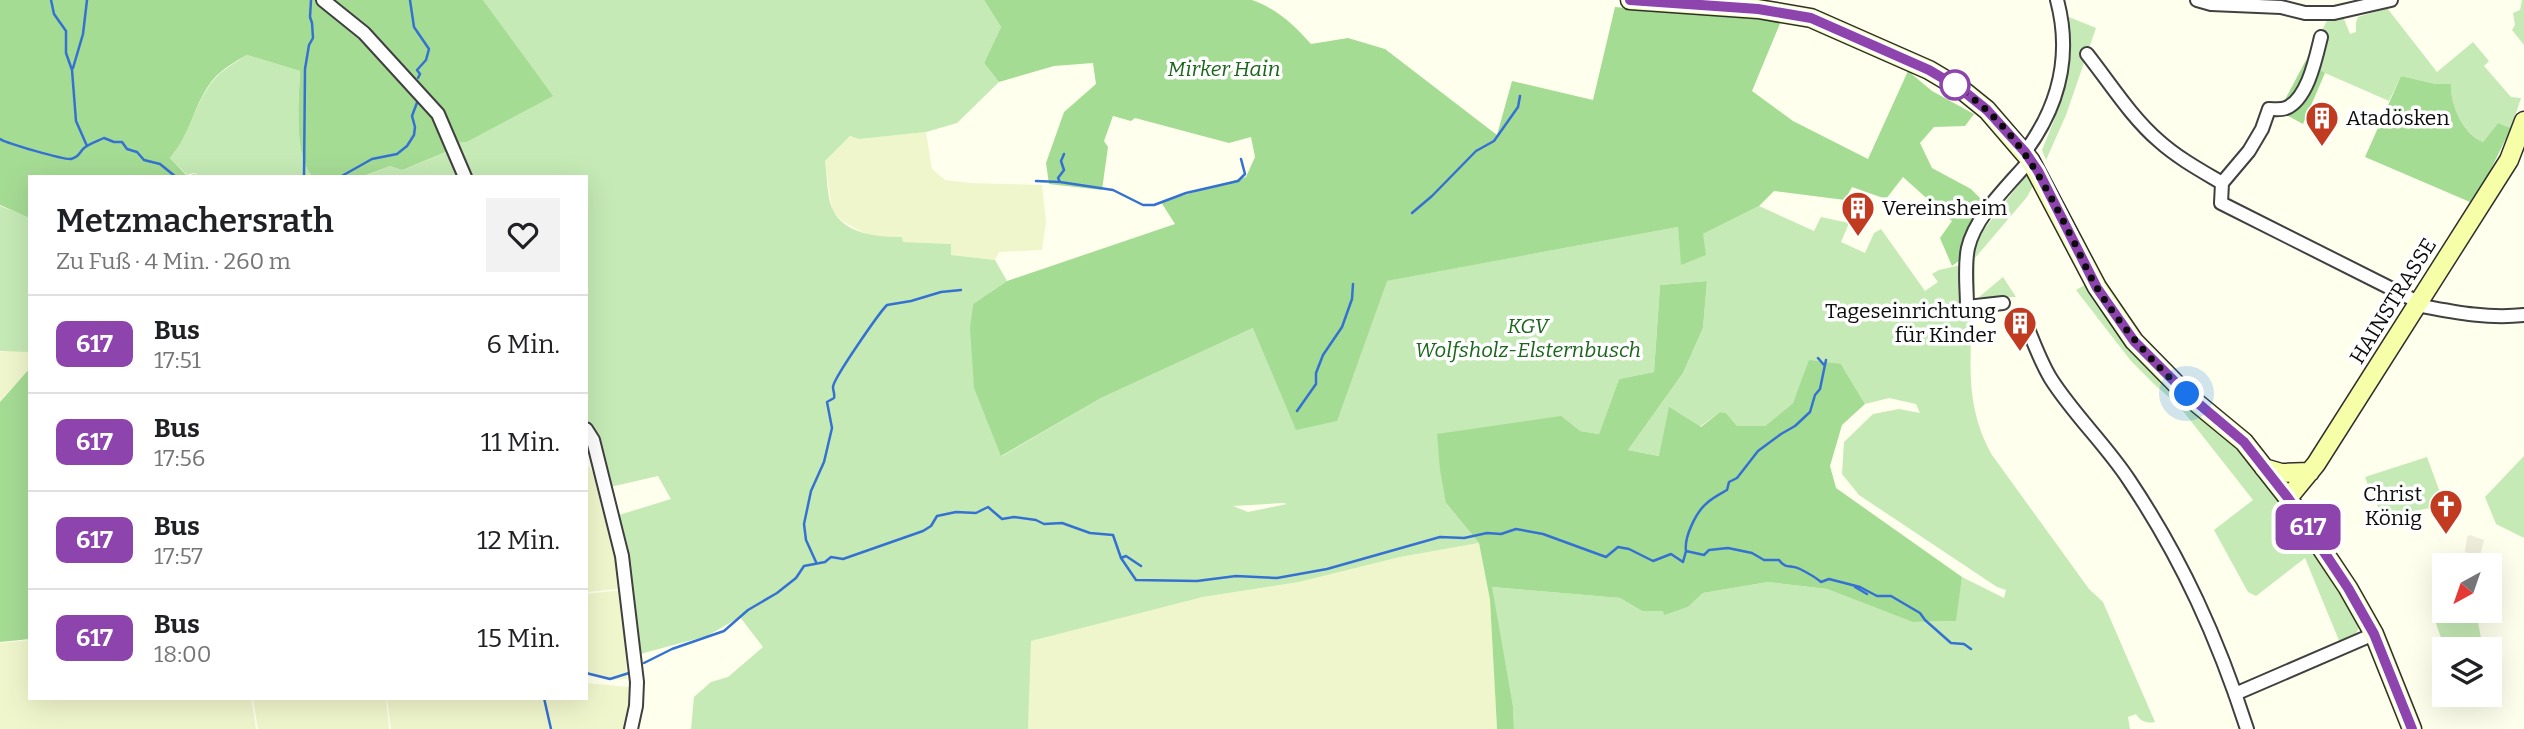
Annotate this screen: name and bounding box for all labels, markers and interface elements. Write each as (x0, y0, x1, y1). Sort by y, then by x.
park label: Mirker Hain (1167, 56, 1281, 82)
unlabelled marker (1940, 70, 1970, 100)
building icon: Atadösken (2303, 99, 2341, 148)
place label: Atadösken (2346, 105, 2450, 131)
building icon: Vereinsheim (1839, 189, 1877, 238)
place label: Vereinsheim (1882, 195, 2007, 221)
button: heart (486, 198, 560, 272)
text: Metzmachersrath (56, 201, 334, 241)
street label: HAINSTRASSE (2344, 233, 2442, 369)
text: Zu Fuß · 4 Min. · 260 m (56, 247, 291, 275)
place label: Tageseinrichtung für Kinder (1825, 298, 1996, 348)
building icon: Tageseinrichtung für Kinder (2001, 304, 2039, 353)
park label: KGV Wolfsholz-Elsternbusch (1415, 313, 1641, 363)
text: Bus (154, 315, 200, 346)
text: 6 Min. (487, 329, 560, 360)
text: 617 (76, 330, 113, 358)
text: 17:51 (154, 346, 201, 374)
your location (2169, 376, 2204, 411)
text: Bus (154, 413, 200, 444)
text: 11 Min. (481, 427, 560, 458)
text: 617 (76, 428, 113, 456)
text: 17:56 (154, 444, 205, 472)
place label: Christ König (2363, 481, 2422, 531)
church icon: Christ König (2427, 487, 2465, 536)
line badge: 617 (2268, 504, 2348, 550)
text: Bus (154, 511, 200, 542)
text: 617 (2290, 513, 2326, 541)
text: 12 Min. (477, 525, 560, 556)
text: 617 (76, 526, 113, 554)
text: 17:57 (154, 542, 203, 570)
north arrow (2432, 553, 2502, 623)
map controls (2432, 553, 2502, 707)
text: Bus (154, 609, 200, 640)
text: 15 Min. (477, 623, 560, 654)
text: 617 (76, 624, 113, 652)
button: layers (2432, 637, 2502, 707)
text: 18:00 (154, 640, 212, 668)

